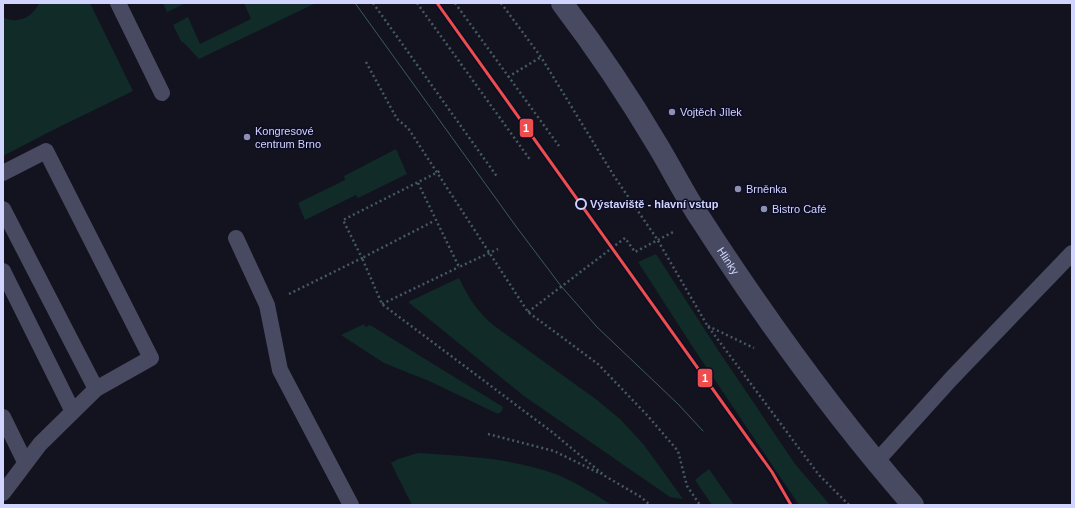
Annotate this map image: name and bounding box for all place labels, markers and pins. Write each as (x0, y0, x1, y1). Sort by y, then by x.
place label: Vojtěch Jílek (680, 106, 742, 118)
marker: Vojtěch Jílek (667, 107, 677, 117)
place label: Kongresové centrum Brno (255, 125, 321, 150)
marker: Kongresové centrum Brno (242, 132, 252, 142)
place label: Brněnka (746, 183, 788, 195)
marker: Brněnka (733, 184, 743, 194)
marker: Výstaviště - hlavní vstup (575, 198, 587, 210)
place label: Výstaviště - hlavní vstup (590, 198, 719, 210)
place label: Bistro Café (772, 203, 826, 215)
marker: Bistro Café (759, 204, 769, 214)

